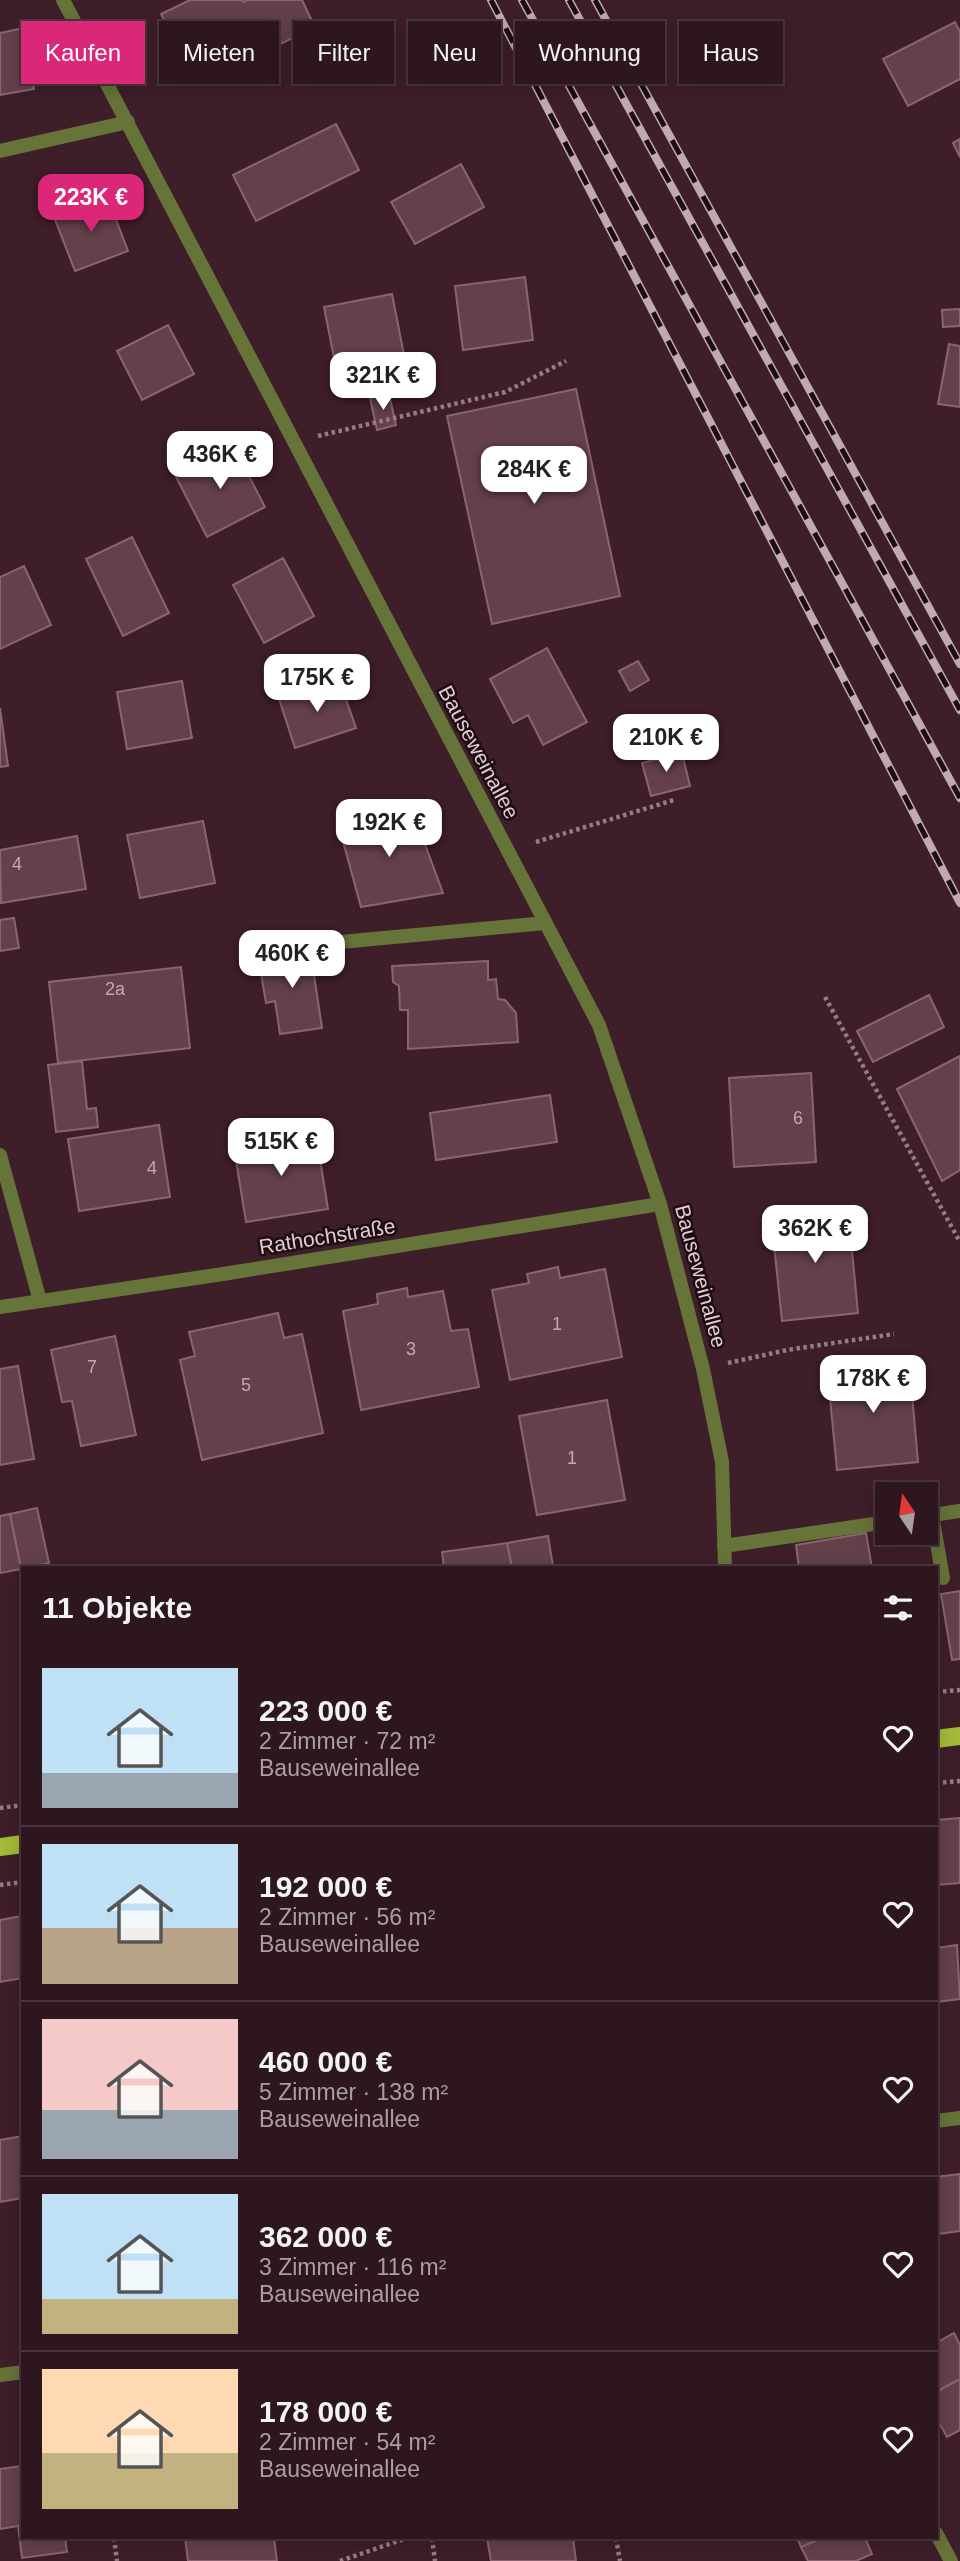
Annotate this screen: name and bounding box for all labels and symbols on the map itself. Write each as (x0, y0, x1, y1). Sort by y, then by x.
pin: 223K € (34, 174, 148, 234)
pin: 321K € (326, 352, 440, 412)
pin: 436K € (163, 432, 277, 491)
pin: 284K € (477, 447, 591, 506)
pin: 175K € (260, 654, 374, 714)
street label: Bauseweinallee (434, 682, 524, 822)
pin: 210K € (609, 714, 723, 774)
pin: 192K € (332, 800, 446, 859)
house number: 4 (12, 854, 22, 874)
pin: 460K € (235, 930, 349, 990)
house number: 2a (105, 979, 126, 999)
house number: 6 (793, 1108, 803, 1128)
pin: 515K € (224, 1118, 338, 1178)
house number: 4 (147, 1158, 157, 1178)
street label: Bauseweinallee (671, 1202, 731, 1350)
pin: 362K € (758, 1206, 872, 1265)
street label: Rathochstraße (257, 1214, 397, 1258)
house number: 1 (552, 1314, 562, 1334)
house number: 3 (406, 1339, 416, 1359)
pin: 178K € (816, 1356, 930, 1415)
house number: 7 (87, 1357, 97, 1377)
house number: 5 (241, 1375, 251, 1395)
house number: 1 (567, 1448, 577, 1468)
north arrow (875, 1482, 938, 1545)

